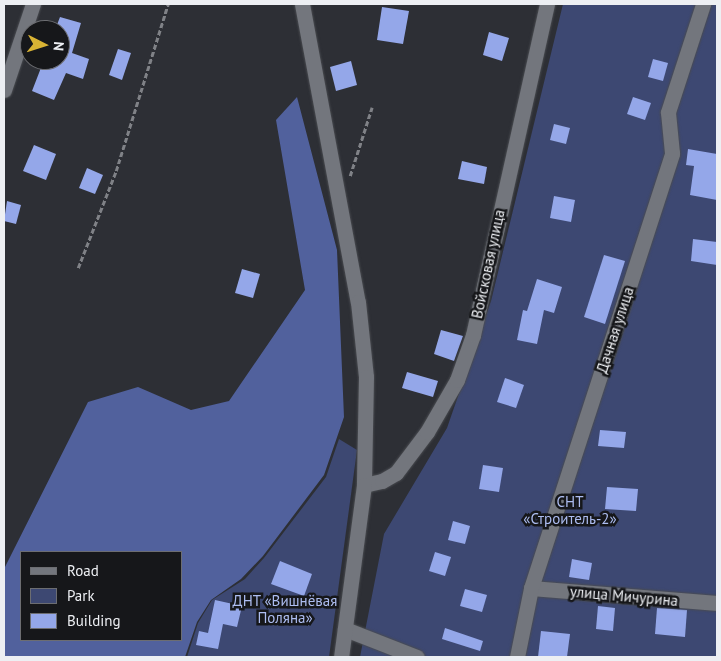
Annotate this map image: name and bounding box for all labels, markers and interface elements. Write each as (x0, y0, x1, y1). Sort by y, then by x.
north arrow (20, 20, 70, 70)
text: N (50, 41, 68, 52)
street label: Войсковая улица (468, 208, 508, 320)
street label: Дачная улица (593, 285, 637, 375)
park label: СНТ «Строитель-2» (523, 492, 617, 527)
legend (20, 551, 182, 641)
text: Road (67, 561, 99, 580)
street label: улица Мичурина (569, 582, 679, 610)
text: Park (67, 586, 95, 605)
park label: ДНТ «Вишнёвая Поляна» (232, 591, 338, 626)
text: Building (67, 611, 121, 630)

